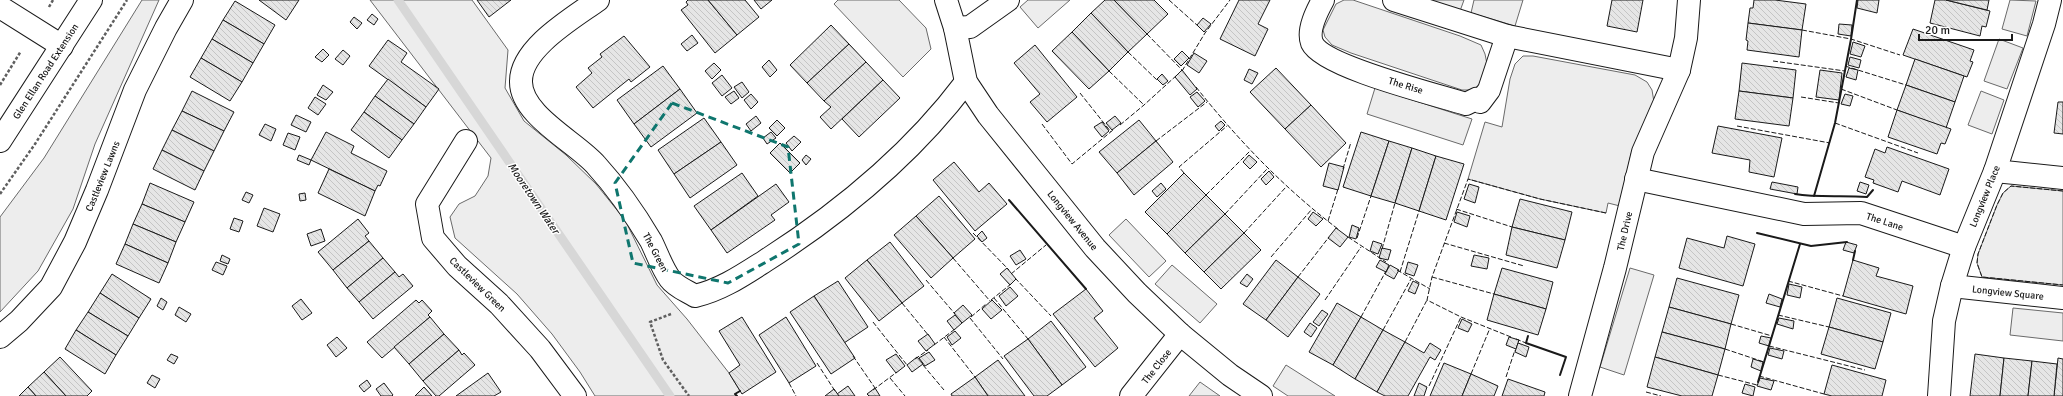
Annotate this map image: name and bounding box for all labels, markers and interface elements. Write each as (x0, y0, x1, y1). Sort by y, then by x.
scale bar (1919, 16, 2012, 42)
street label: Glen Ellan Road Extension (10, 21, 81, 122)
text: 20 m (1925, 23, 1950, 38)
street label: The Rise (1387, 75, 1425, 97)
street label: Castleview Lawns (83, 139, 123, 213)
water label: Mooretown Water (505, 160, 563, 238)
street label: Longview Place (1967, 164, 2003, 229)
street label: Longview Avenue (1044, 188, 1100, 253)
street label: The Drive (1615, 210, 1635, 252)
street label: The Lane (1865, 210, 1905, 234)
street label: The Green (640, 231, 671, 274)
street label: Castleview Green (447, 255, 508, 315)
street label: Longview Square (1971, 283, 2044, 303)
street label: The Close (1139, 347, 1174, 386)

